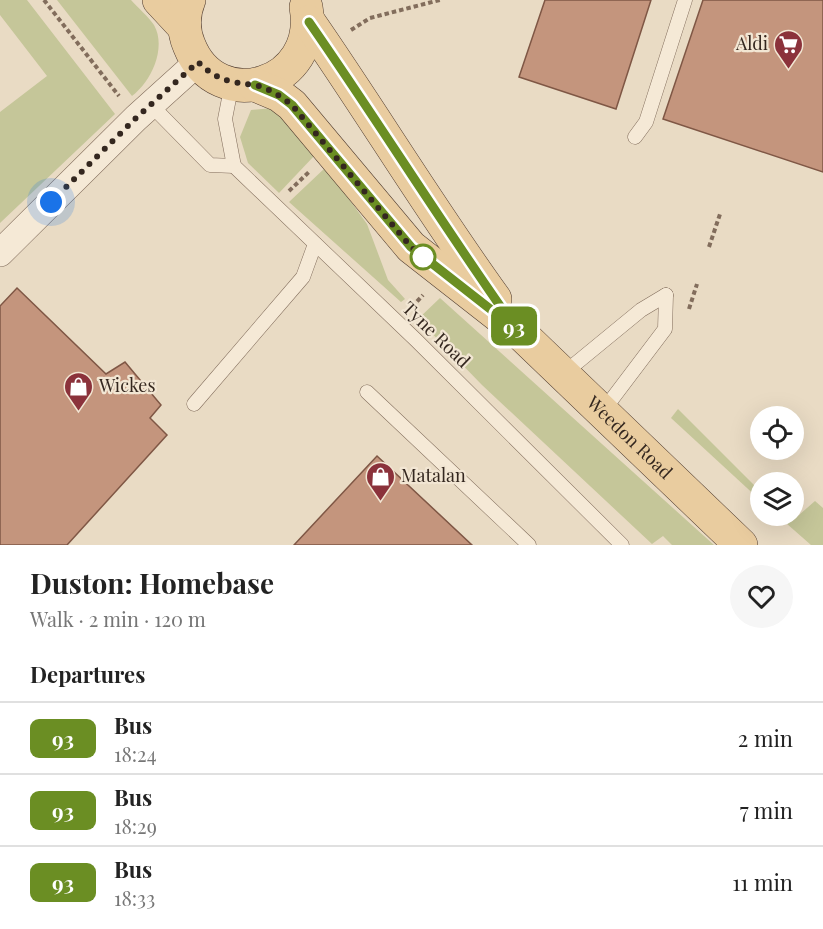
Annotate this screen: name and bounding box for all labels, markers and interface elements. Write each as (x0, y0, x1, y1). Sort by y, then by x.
supermarket icon: Aldi (773, 28, 805, 70)
place label: Aldi (735, 31, 768, 55)
your location (36, 187, 66, 217)
unlabelled marker (410, 244, 436, 270)
street label: Tyne Road (398, 296, 476, 373)
line badge: 93 (487, 306, 541, 346)
text: 93 (503, 312, 525, 340)
shop icon: Wickes (62, 370, 94, 412)
place label: Wickes (98, 373, 155, 397)
street label: Weedon Road (581, 390, 678, 484)
map controls (750, 406, 804, 526)
button: locate (750, 406, 804, 460)
shop icon: Matalan (364, 460, 396, 502)
place label: Matalan (401, 463, 466, 487)
button: layers (750, 472, 804, 526)
text: Duston: Homebase (30, 564, 274, 601)
button: heart (730, 565, 793, 628)
text: Walk · 2 min · 120 m (30, 605, 206, 632)
text: Departures (30, 659, 145, 689)
text: Bus (114, 710, 152, 740)
text: 2 min (738, 723, 793, 753)
text: 93 (52, 724, 74, 752)
text: 18:24 (114, 740, 157, 767)
text: Bus (114, 782, 152, 812)
text: 7 min (740, 795, 793, 825)
text: 93 (52, 796, 74, 824)
text: 18:29 (114, 812, 157, 839)
text: Bus (114, 854, 152, 884)
text: 11 min (732, 867, 793, 897)
text: 93 (52, 868, 74, 896)
text: 18:33 (114, 884, 155, 911)

